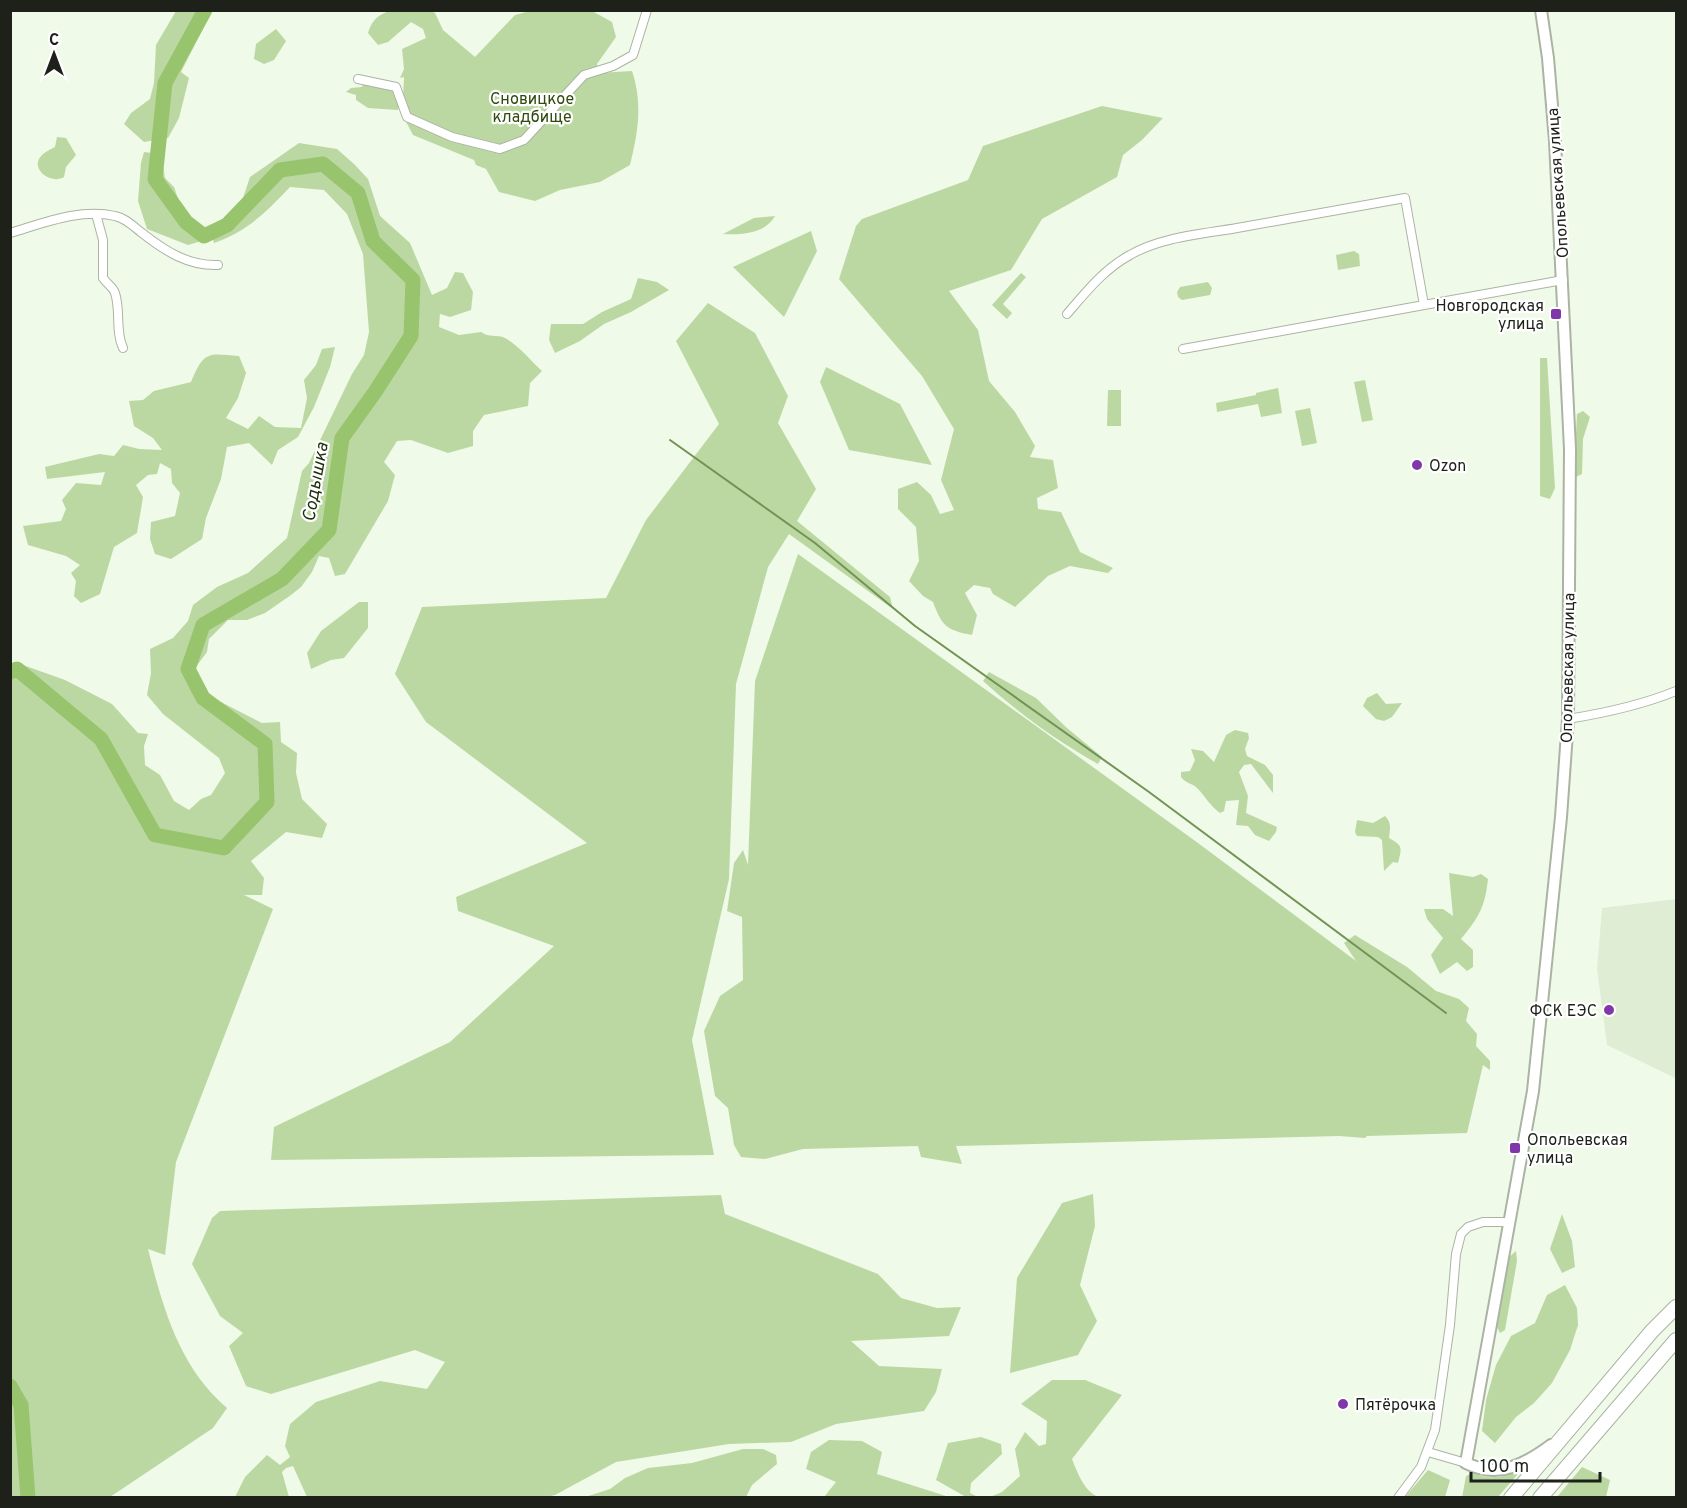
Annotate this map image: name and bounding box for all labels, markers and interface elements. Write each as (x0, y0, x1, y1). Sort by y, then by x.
north arrow (24, 24, 84, 84)
text: С (49, 31, 59, 51)
park label: Сновицкое кладбище (490, 90, 574, 128)
street label: Опольевская улица (1544, 107, 1574, 259)
place label: Новгородская улица (1436, 297, 1544, 335)
marker: Новгородская улица (1549, 307, 1563, 321)
water label: Содышка (298, 440, 335, 524)
place label: Ozon (1429, 457, 1466, 477)
marker: Ozon (1410, 458, 1424, 472)
street label: Опольевская улица (1558, 593, 1580, 743)
place label: ФСК ЕЭС (1530, 1002, 1597, 1022)
marker: ФСК ЕЭС (1602, 1003, 1616, 1017)
place label: Опольевская улица (1527, 1131, 1628, 1169)
marker: Опольевская улица (1508, 1141, 1522, 1155)
place label: Пятёрочка (1355, 1396, 1436, 1416)
marker: Пятёрочка (1336, 1397, 1350, 1411)
scale bar (1471, 1445, 1600, 1483)
text: 100 m (1480, 1456, 1529, 1479)

